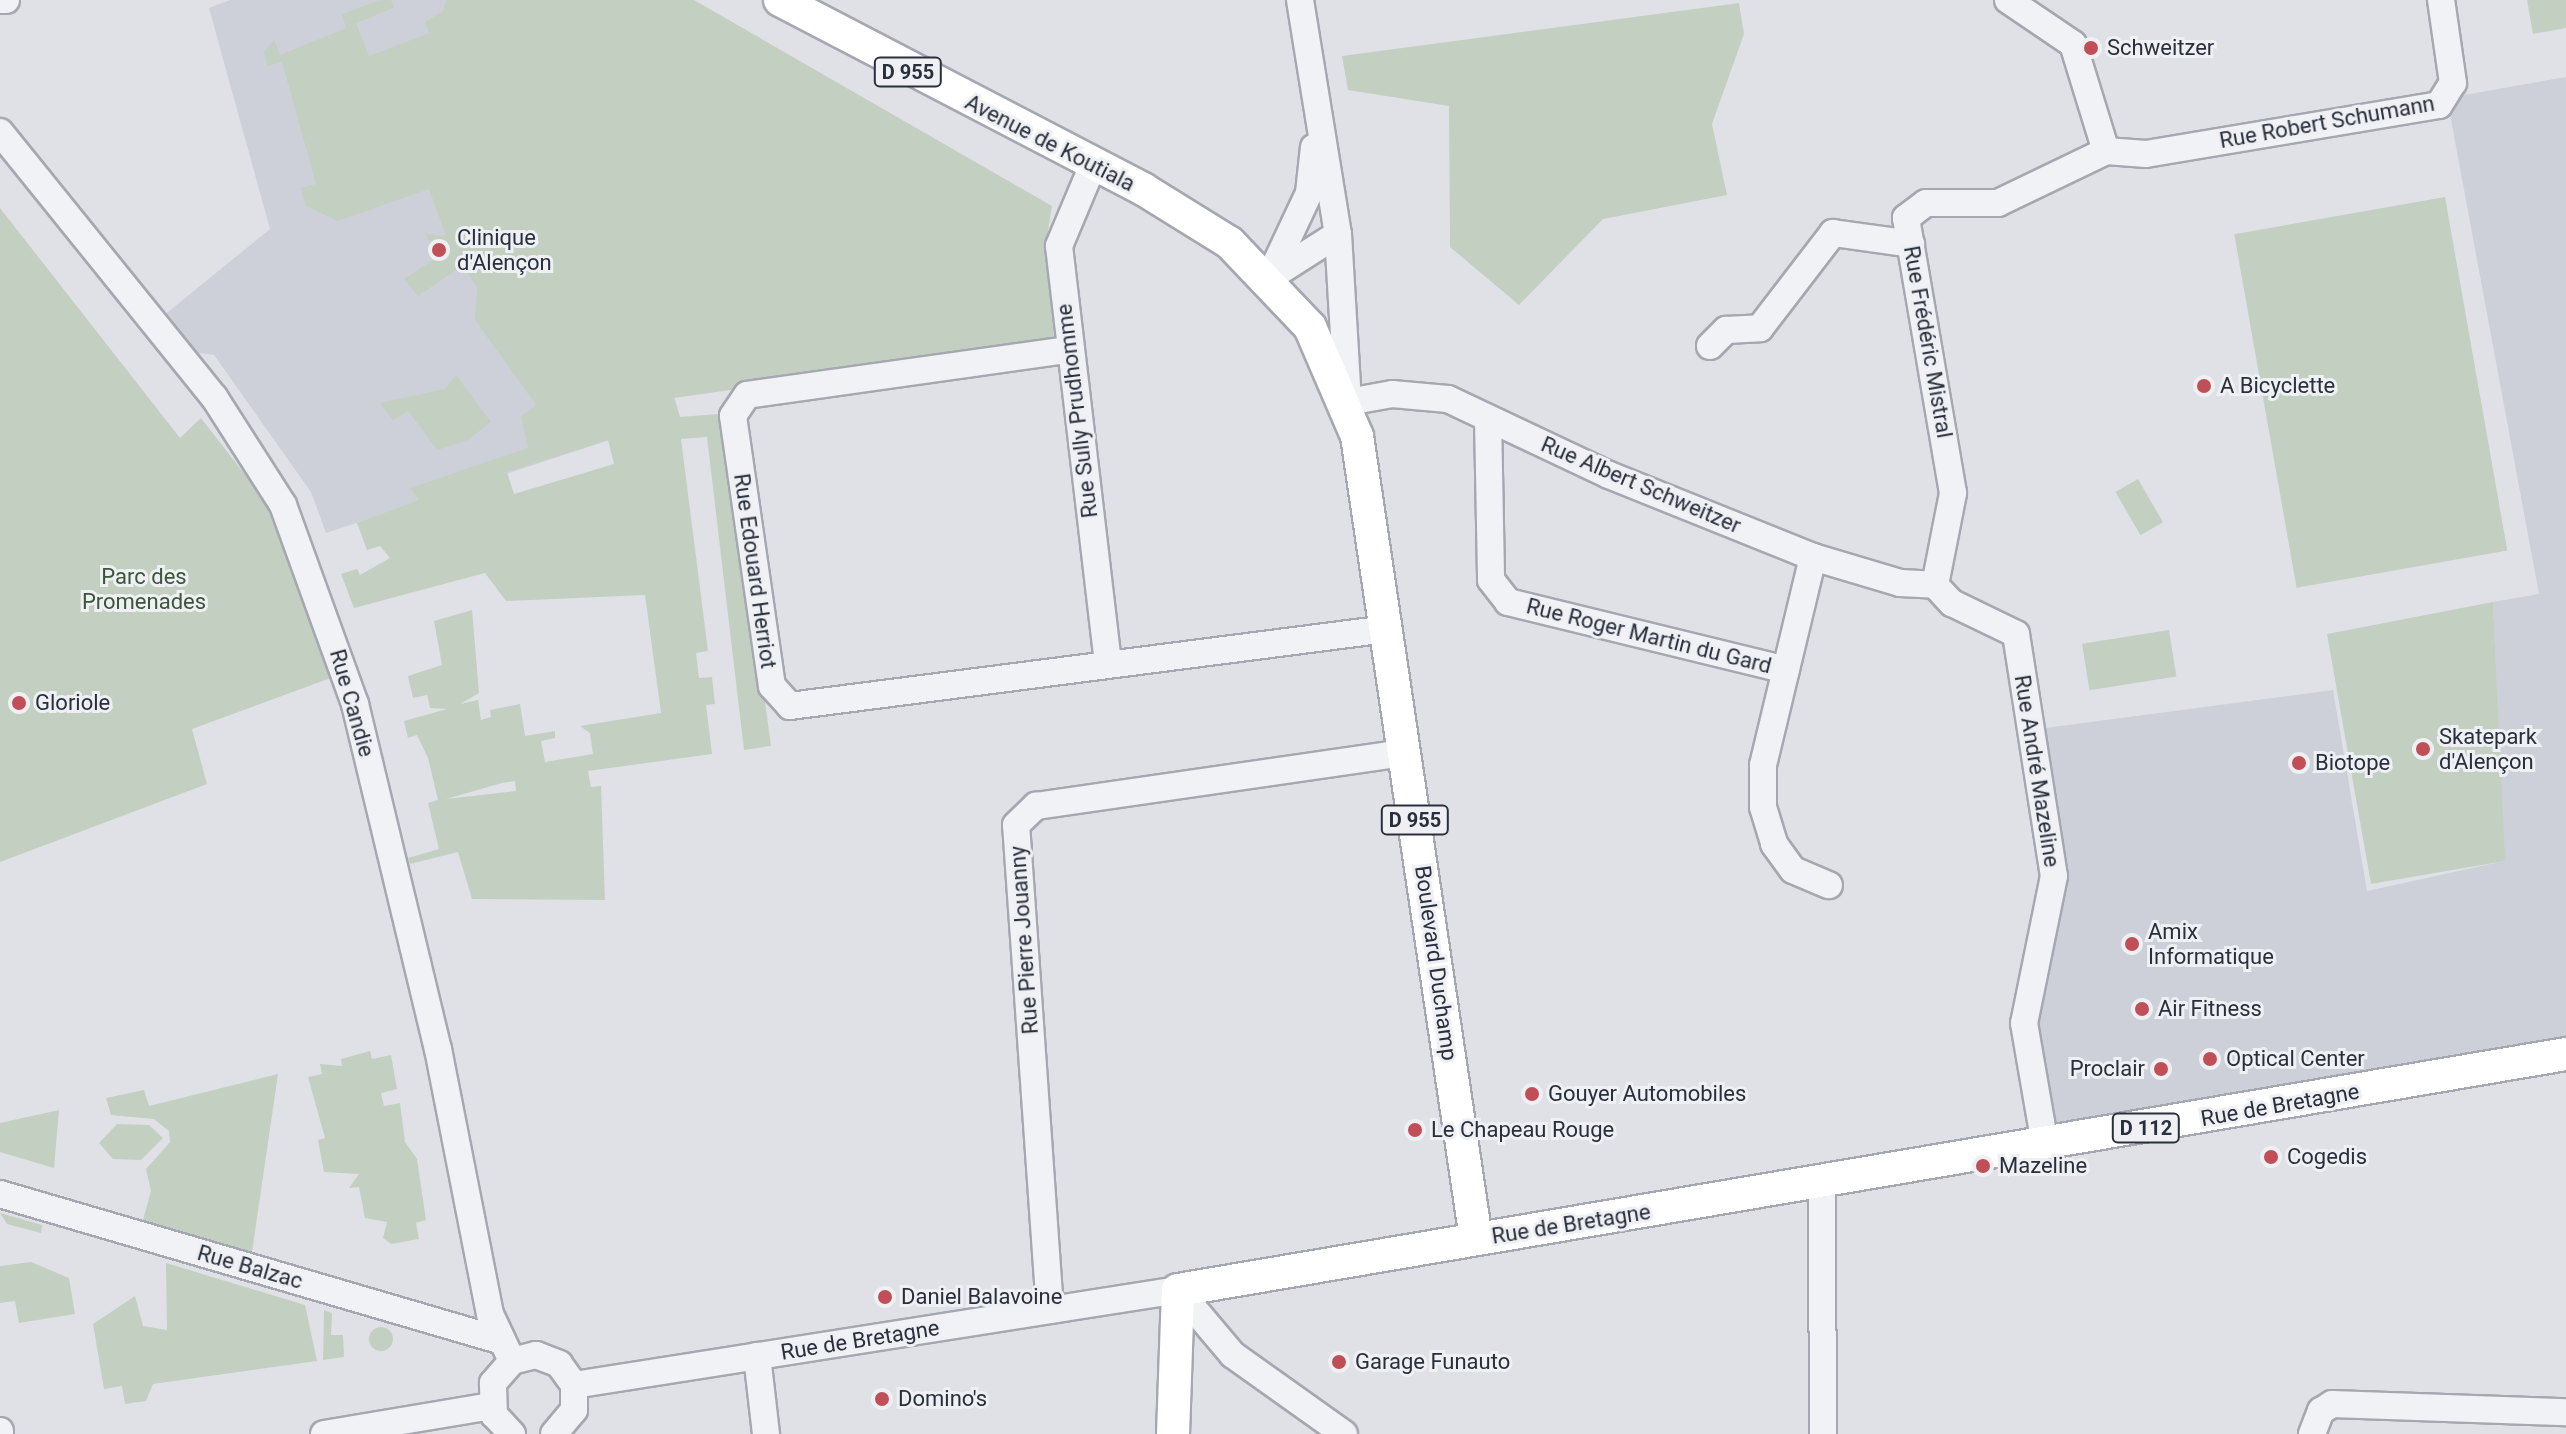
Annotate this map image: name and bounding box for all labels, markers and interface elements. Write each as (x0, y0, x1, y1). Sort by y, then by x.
place label: Schweitzer (2107, 35, 2214, 61)
marker: Schweitzer (2082, 39, 2100, 57)
road number: D 955 (872, 56, 944, 88)
street label: Avenue de Koutiala (961, 89, 1139, 197)
street label: Rue Robert Schumann (2217, 90, 2437, 154)
place label: Clinique d'Alençon (457, 224, 552, 276)
marker: Clinique d'Alençon (428, 239, 450, 261)
street label: Rue Frédéric Mistral (1898, 244, 1958, 440)
street label: Rue Sully Prudhomme (1051, 303, 1103, 519)
place label: A Bicyclette (2220, 373, 2335, 399)
marker: A Bicyclette (2195, 377, 2213, 395)
street label: Rue Albert Schweitzer (1537, 431, 1745, 539)
street label: Rue Edouard Herriot (728, 472, 782, 670)
park label: Parc des Promenades (82, 563, 206, 614)
street label: Rue Roger Martin du Gard (1524, 593, 1774, 679)
street label: Rue Candie (324, 646, 380, 760)
street label: Rue André Mazeline (2009, 673, 2065, 869)
place label: Gloriole (35, 690, 110, 716)
marker: Gloriole (10, 694, 28, 712)
place label: Skatepark d'Alençon (2439, 723, 2537, 774)
marker: Skatepark d'Alençon (2414, 740, 2432, 758)
place label: Biotope (2315, 750, 2390, 776)
marker: Biotope (2290, 754, 2308, 772)
road number: D 955 (1379, 804, 1451, 836)
street label: Rue Pierre Jouanny (1004, 845, 1044, 1035)
street label: Boulevard Duchamp (1409, 864, 1463, 1062)
place label: Amix Informatique (2148, 918, 2274, 970)
marker: Amix Informatique (2123, 935, 2141, 953)
place label: Air Fitness (2158, 996, 2262, 1022)
marker: Air Fitness (2133, 1000, 2151, 1018)
place label: Optical Center (2226, 1046, 2365, 1072)
marker: Optical Center (2201, 1050, 2219, 1068)
place label: Proclair (2070, 1056, 2145, 1082)
marker: Proclair (2152, 1060, 2170, 1078)
street label: Rue de Bretagne (2199, 1078, 2361, 1132)
place label: Gouyer Automobiles (1548, 1081, 1746, 1107)
marker: Gouyer Automobiles (1523, 1085, 1541, 1103)
road number: D 112 (2110, 1112, 2182, 1144)
place label: Le Chapeau Rouge (1431, 1117, 1614, 1143)
marker: Le Chapeau Rouge (1406, 1121, 1424, 1139)
place label: Cogedis (2287, 1144, 2367, 1170)
marker: Cogedis (2262, 1148, 2280, 1166)
place label: Mazeline (1999, 1153, 2087, 1179)
marker: Mazeline (1974, 1157, 1992, 1175)
street label: Rue de Bretagne (1490, 1198, 1652, 1250)
street label: Rue Balzac (194, 1239, 306, 1295)
place label: Daniel Balavoine (901, 1284, 1062, 1310)
marker: Daniel Balavoine (876, 1288, 894, 1306)
street label: Rue de Bretagne (779, 1314, 941, 1366)
place label: Garage Funauto (1355, 1349, 1510, 1375)
marker: Garage Funauto (1330, 1353, 1348, 1371)
place label: Domino's (898, 1386, 987, 1412)
marker: Domino's (873, 1390, 891, 1408)

